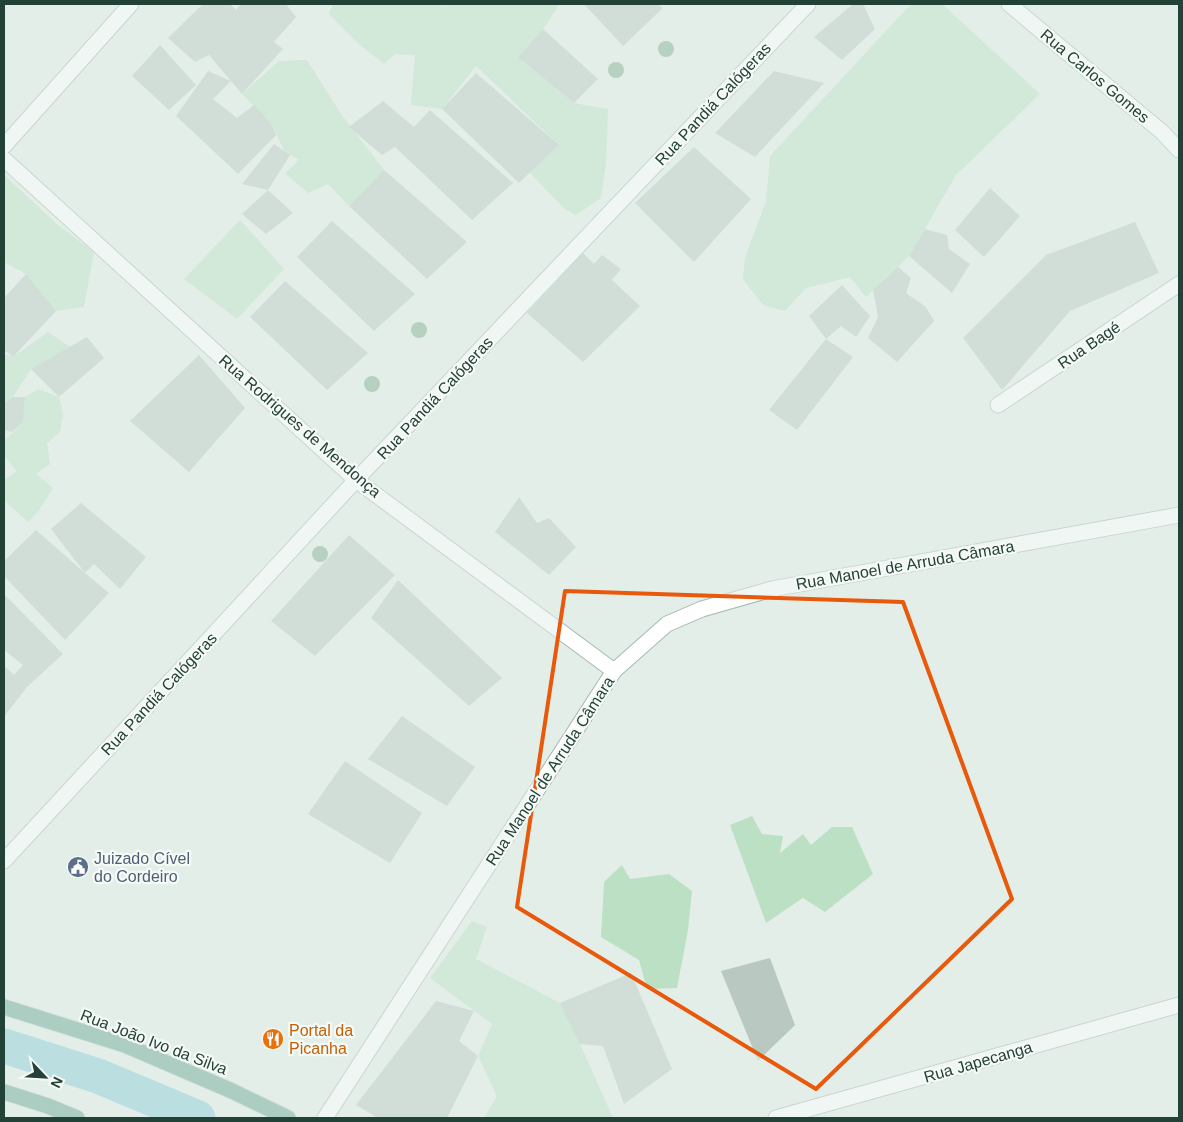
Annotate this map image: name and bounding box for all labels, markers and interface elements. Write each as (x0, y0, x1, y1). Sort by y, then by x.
street label: Rua Carlos Gomes (1037, 26, 1153, 126)
street label: Rua Pandiá Calógeras (652, 39, 774, 169)
street label: Rua Bagé (1055, 318, 1123, 372)
street label: Rua Pandiá Calógeras (374, 333, 496, 463)
street label: Rua Rodrigues de Mendonça (216, 351, 384, 501)
street label: Rua Manoel de Arruda Câmara (794, 537, 1016, 593)
street label: Rua Pandiá Calógeras (98, 629, 220, 759)
street label: Rua Manoel de Arruda Câmara (483, 673, 617, 868)
place label: Juizado Cível do Cordeiro (94, 850, 190, 885)
public building icon: Juizado Cível do Cordeiro (66, 855, 90, 879)
street label: Rua João Ivo da Silva (78, 1006, 230, 1078)
place label: Portal da Picanha (289, 1022, 353, 1057)
restaurant icon: Portal da Picanha (261, 1027, 285, 1051)
street label: Rua Japecanga (922, 1038, 1034, 1086)
north arrow (20, 1052, 70, 1102)
text: N (47, 1075, 66, 1090)

